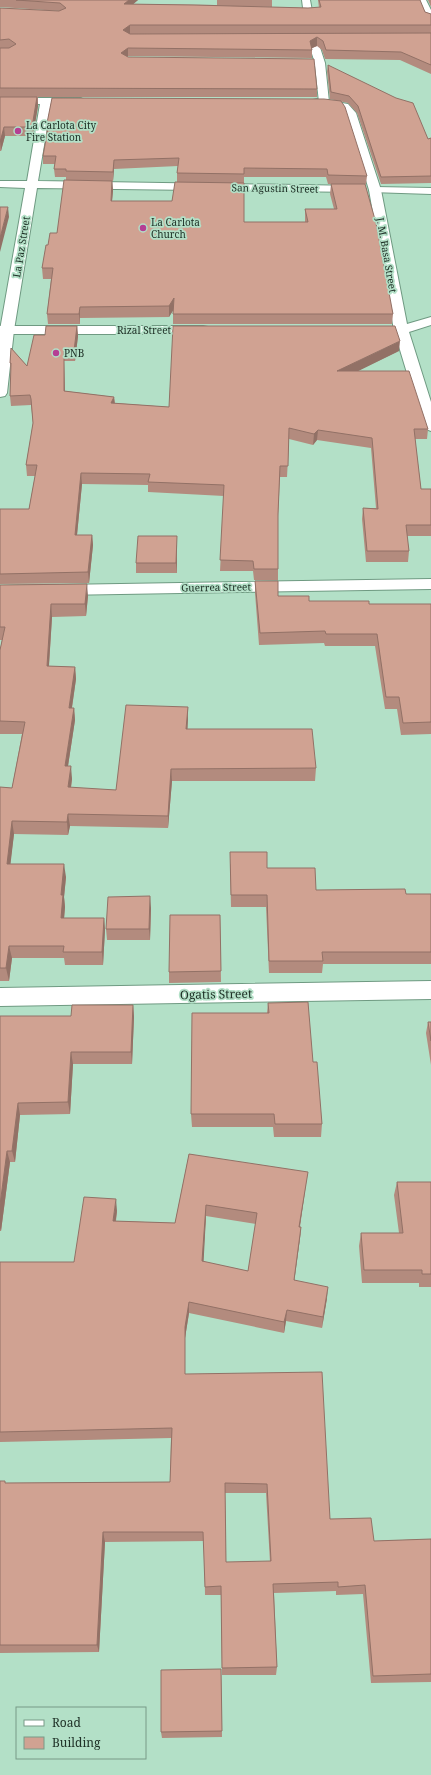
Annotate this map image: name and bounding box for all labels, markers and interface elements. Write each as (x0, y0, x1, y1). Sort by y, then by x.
place label: La Carlota City Fire Station (26, 118, 96, 144)
marker: La Carlota City Fire Station (13, 126, 23, 136)
street label: San Agustin Street (231, 180, 319, 196)
street label: La Paz Street (9, 215, 33, 279)
place label: La Carlota Church (151, 215, 200, 241)
street label: J. M. Basa Street (373, 215, 401, 294)
marker: La Carlota Church (138, 223, 148, 233)
street label: Rizal Street (117, 323, 172, 337)
place label: PNB (64, 346, 84, 360)
marker: PNB (51, 348, 61, 358)
street label: Guerrea Street (181, 579, 251, 595)
street label: Ogatis Street (180, 985, 252, 1003)
legend (16, 1707, 146, 1759)
text: Road (52, 1714, 82, 1731)
text: Building (52, 1734, 101, 1751)

